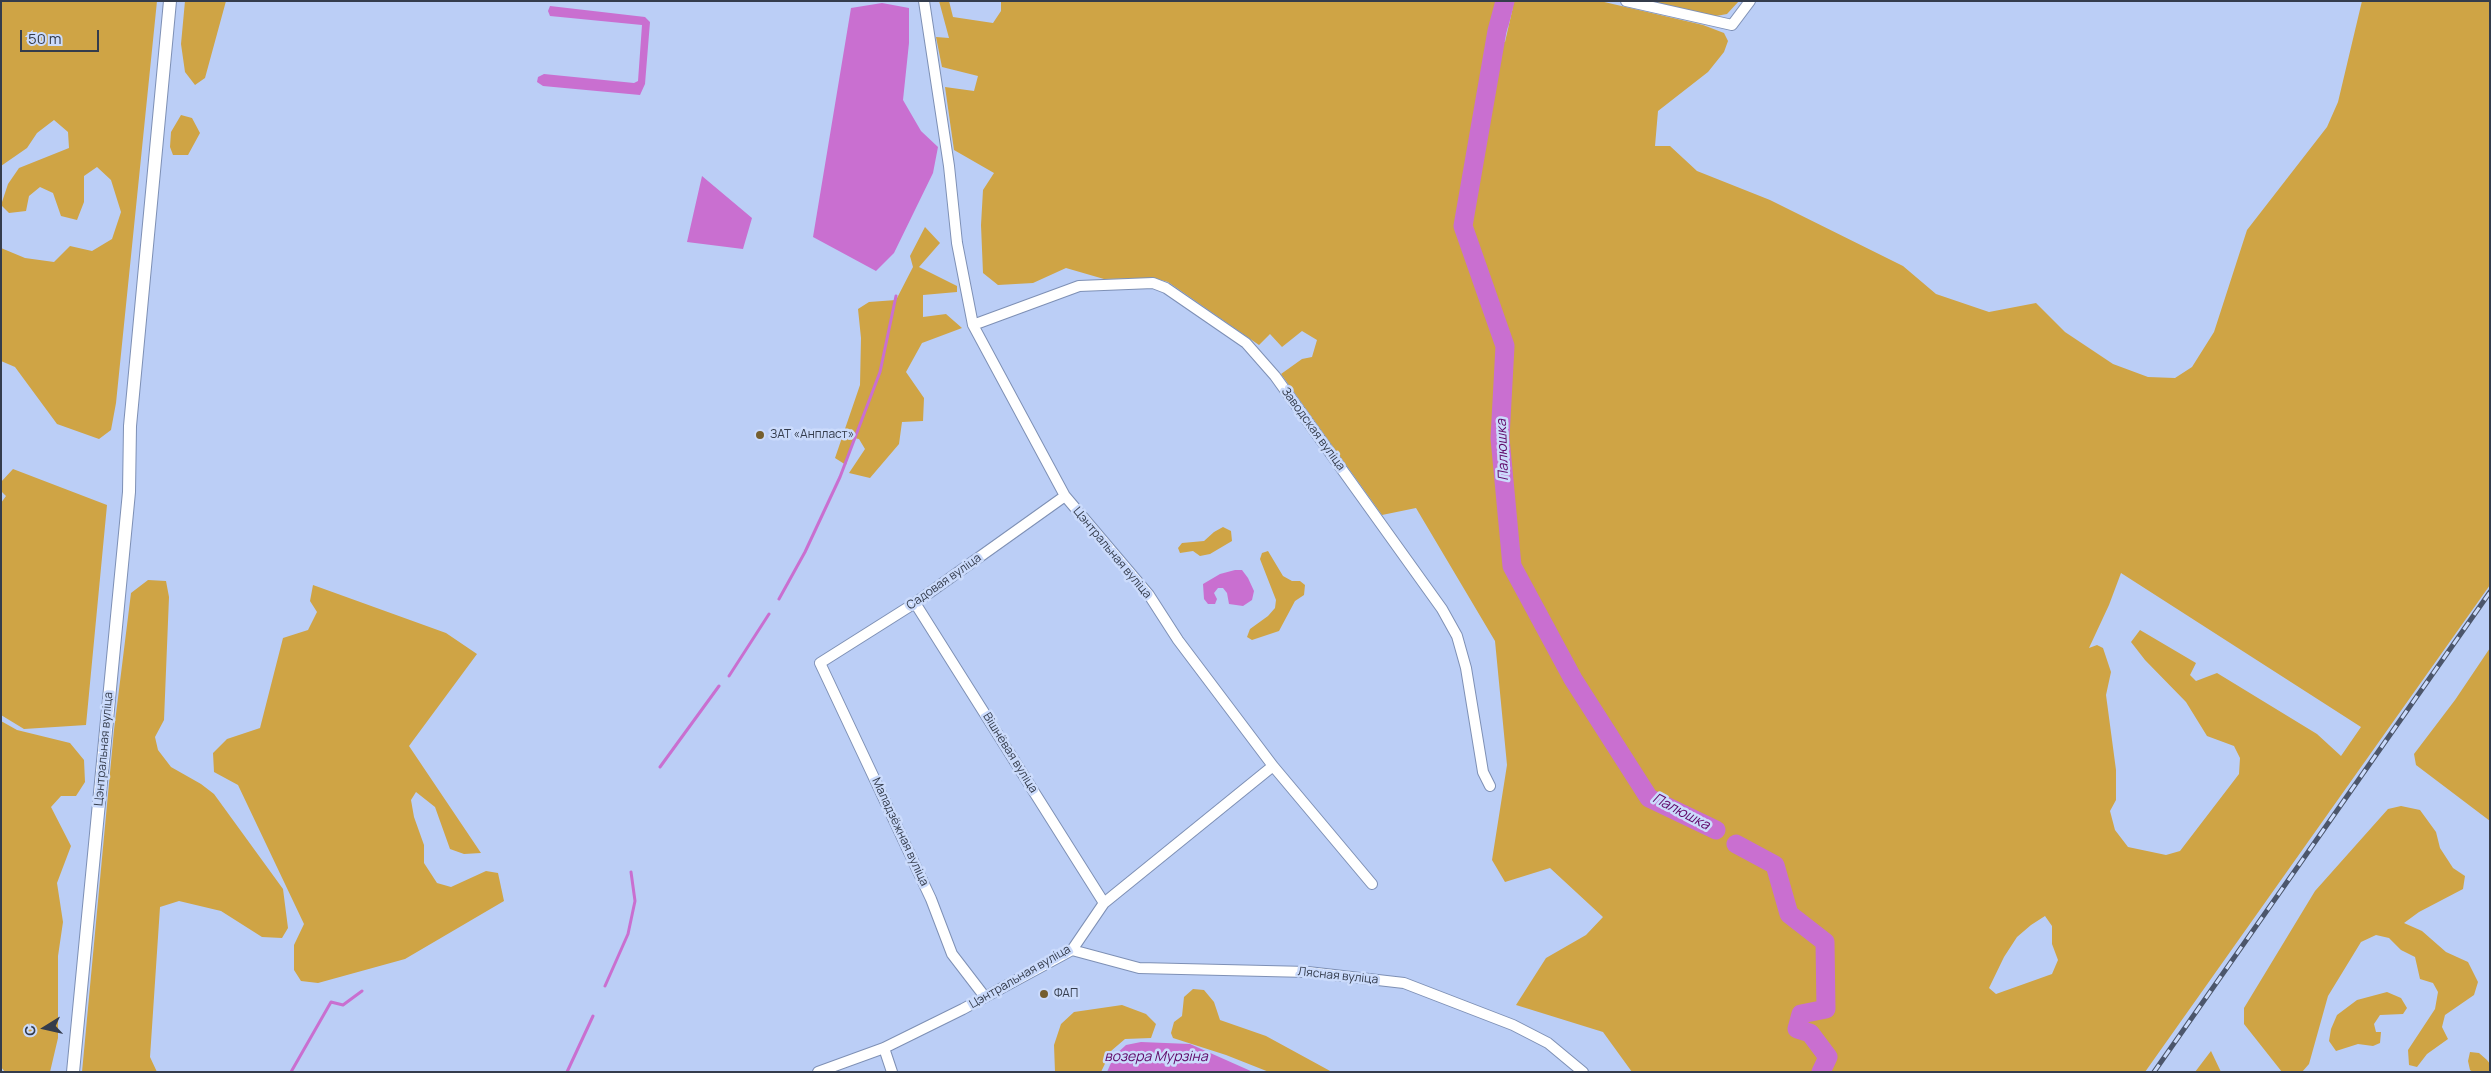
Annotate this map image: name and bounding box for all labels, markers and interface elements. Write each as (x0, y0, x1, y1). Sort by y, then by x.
scale bar (22, 20, 101, 52)
text: 50 m (28, 28, 62, 49)
street label: Заводская вуліца (1278, 385, 1348, 473)
water label: Палюшка (1494, 419, 1512, 481)
place label: ЗАТ «Анпласт» (770, 428, 854, 442)
marker: ЗАТ «Анпласт» (754, 429, 766, 441)
street label: Цэнтральная вуліца (1070, 505, 1154, 601)
street label: Садовая вуліца (904, 551, 984, 613)
street label: Цэнтральная вуліца (92, 691, 116, 807)
street label: Вішнёвая вуліца (980, 710, 1040, 796)
street label: Маладзёжная вуліца (869, 776, 931, 888)
water label: Палюшка (1650, 790, 1712, 834)
street label: Цэнтральная вуліца (967, 942, 1073, 1012)
street label: Лясная вуліца (1297, 965, 1379, 987)
place label: ФАП (1054, 987, 1078, 1001)
marker: ФАП (1038, 988, 1050, 1000)
north arrow (20, 1003, 70, 1053)
text: С (19, 1024, 40, 1037)
water label: возера Мурзіна (1104, 1049, 1208, 1065)

